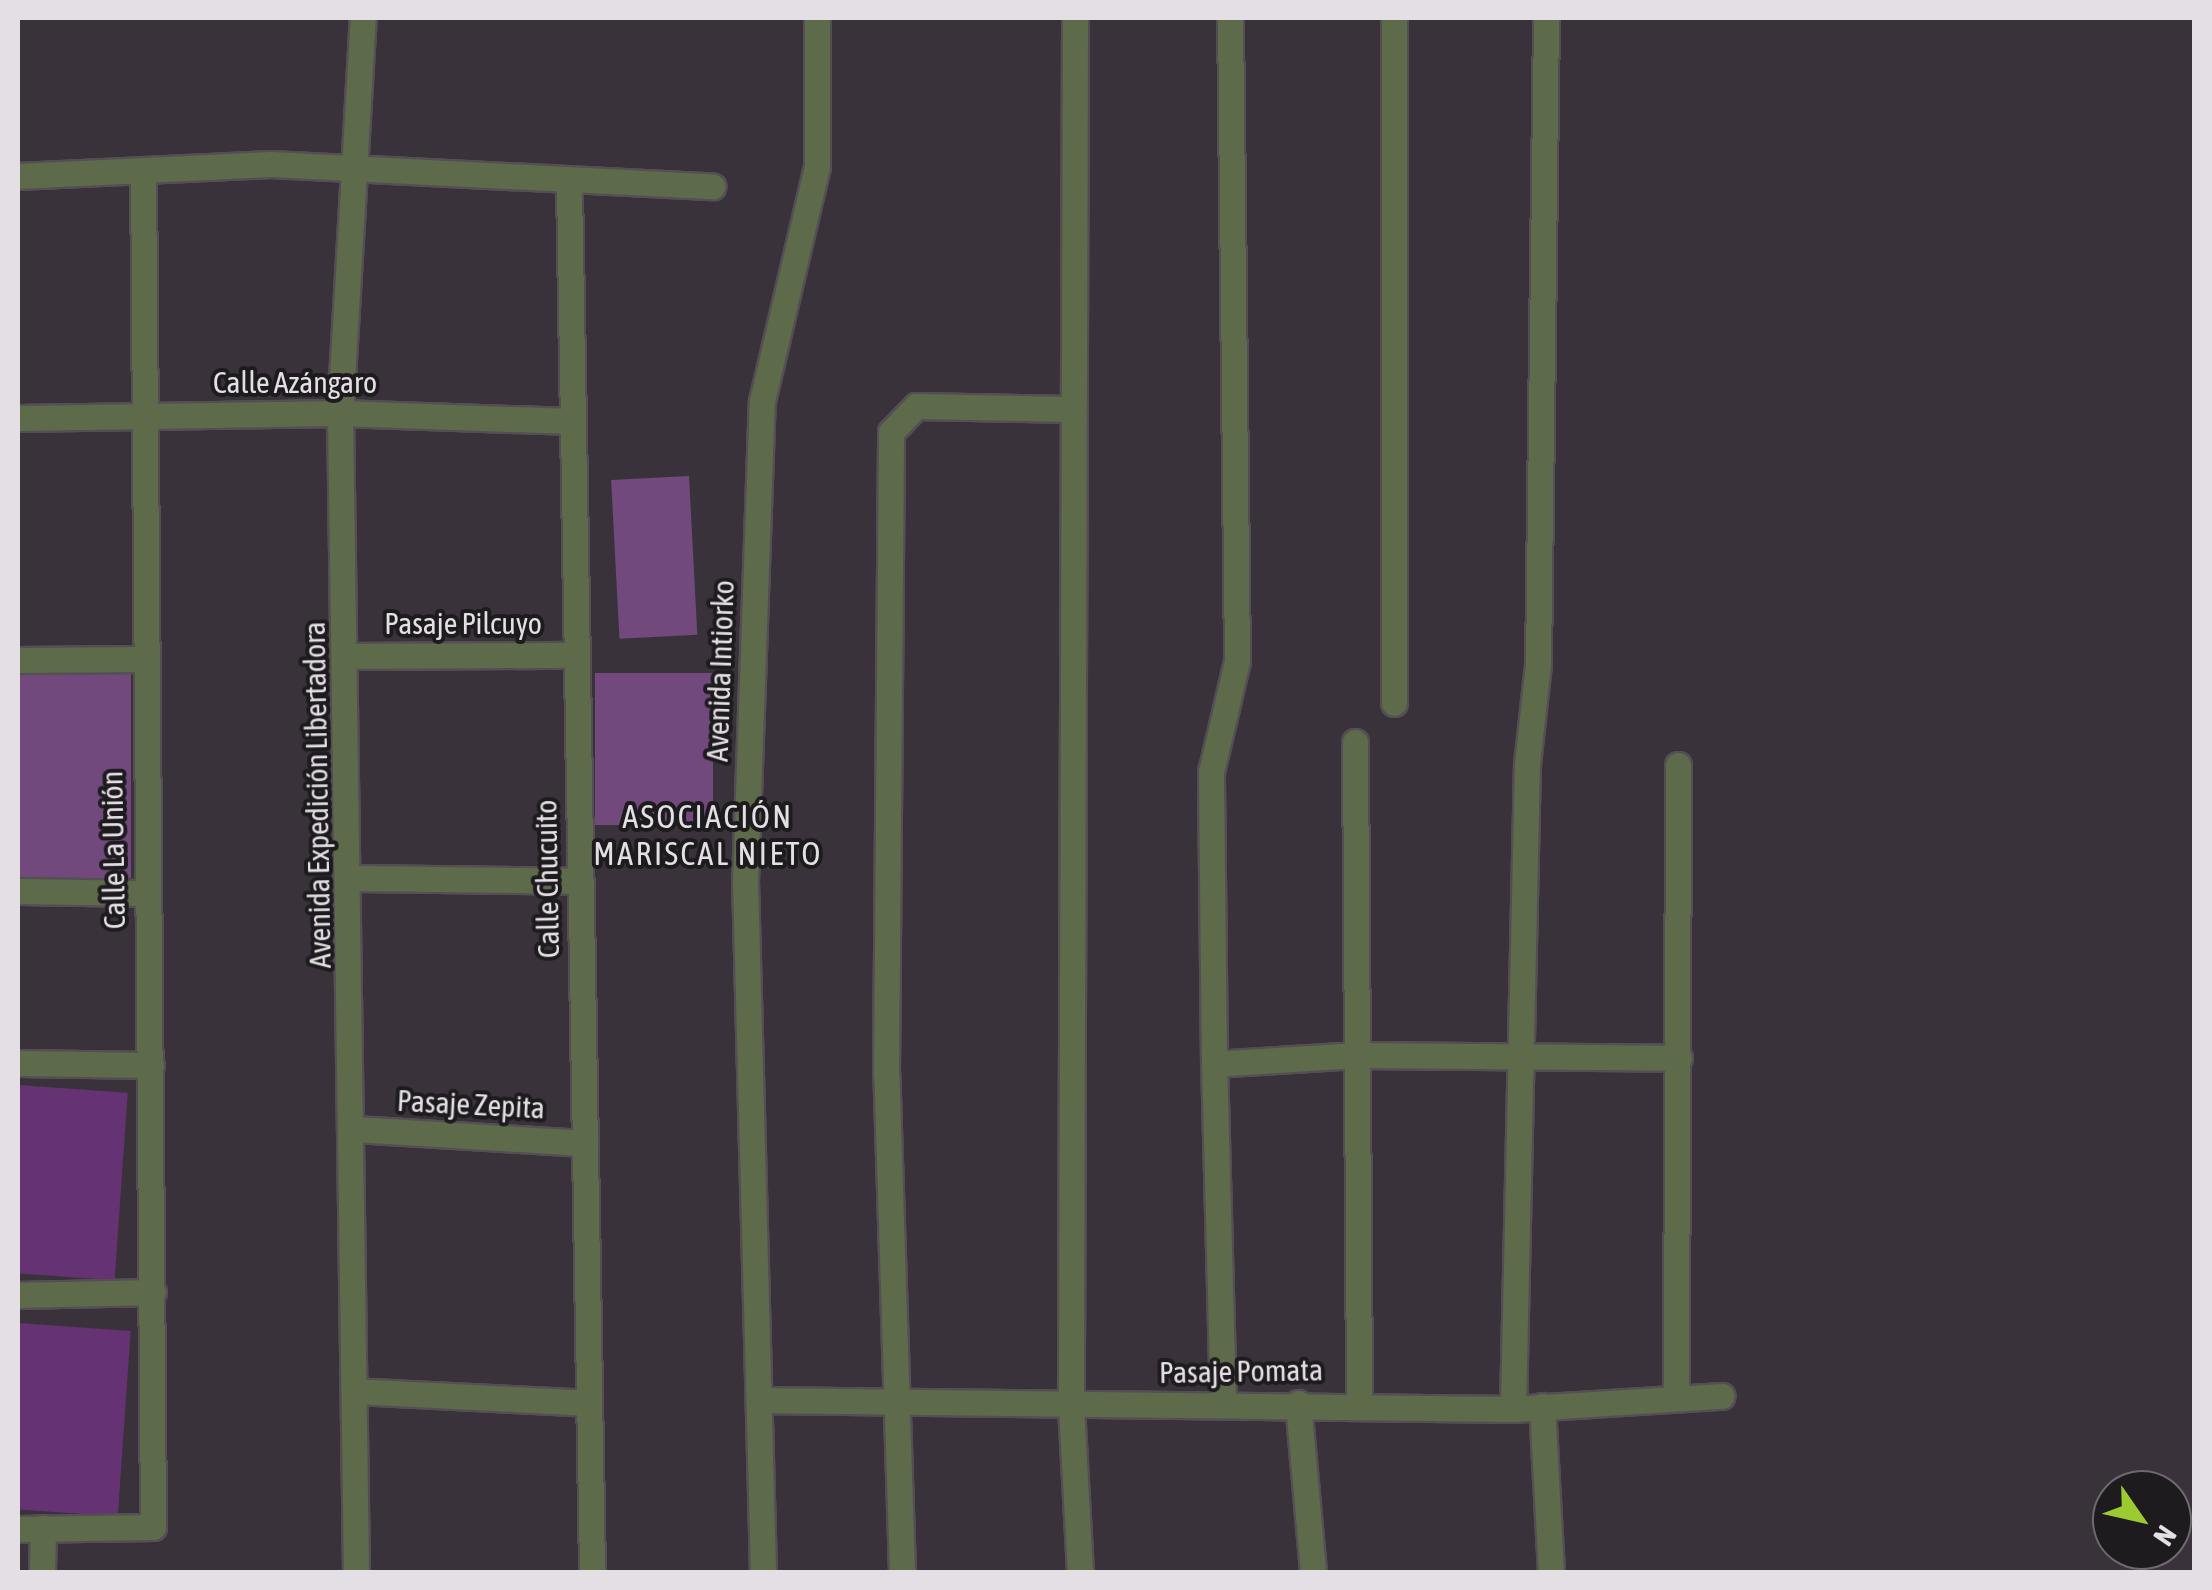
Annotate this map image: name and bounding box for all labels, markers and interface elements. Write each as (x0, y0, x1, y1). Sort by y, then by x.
street label: Calle Azángaro (213, 364, 377, 400)
street label: Avenida Intiorko (699, 580, 741, 762)
street label: Pasaje Pilcuyo (384, 605, 542, 641)
street label: Avenida Expedición Libertadora (296, 621, 338, 969)
street label: Calle La Unión (94, 771, 132, 929)
district label: ASOCIACIÓN MARISCAL NIETO (593, 799, 823, 874)
street label: Calle Chucuito (528, 800, 566, 958)
street label: Pasaje Zepita (396, 1082, 546, 1126)
street label: Pasaje Pomata (1159, 1352, 1323, 1390)
north arrow (2092, 1470, 2192, 1570)
text: N (2147, 1520, 2183, 1551)

